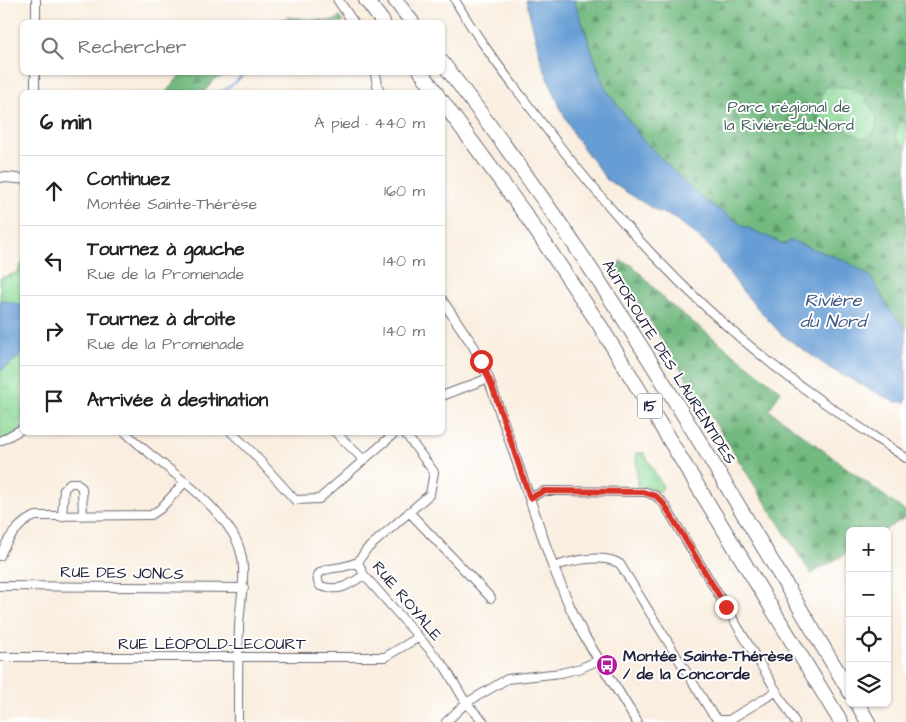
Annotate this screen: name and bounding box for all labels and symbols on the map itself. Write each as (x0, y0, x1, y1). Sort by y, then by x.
park label: Parc régional de la Rivière-du-Nord (724, 96, 854, 136)
street label: AUTOROUTE DES LAURENTIDES (597, 256, 741, 468)
water label: Rivière du Nord (800, 288, 870, 334)
route start (470, 350, 493, 373)
road number: 15 (638, 394, 662, 418)
street label: RUE ROYALE (367, 556, 447, 646)
street label: RUE DES JONCS (60, 561, 184, 585)
route end (715, 596, 738, 619)
street label: RUE LÉOPOLD-LECOURT (118, 633, 306, 655)
place label: Montée Sainte-Thérèse / de la Concorde (623, 645, 793, 685)
bus stop icon: Montée Sainte-Thérèse / de la Concorde (595, 653, 619, 677)

